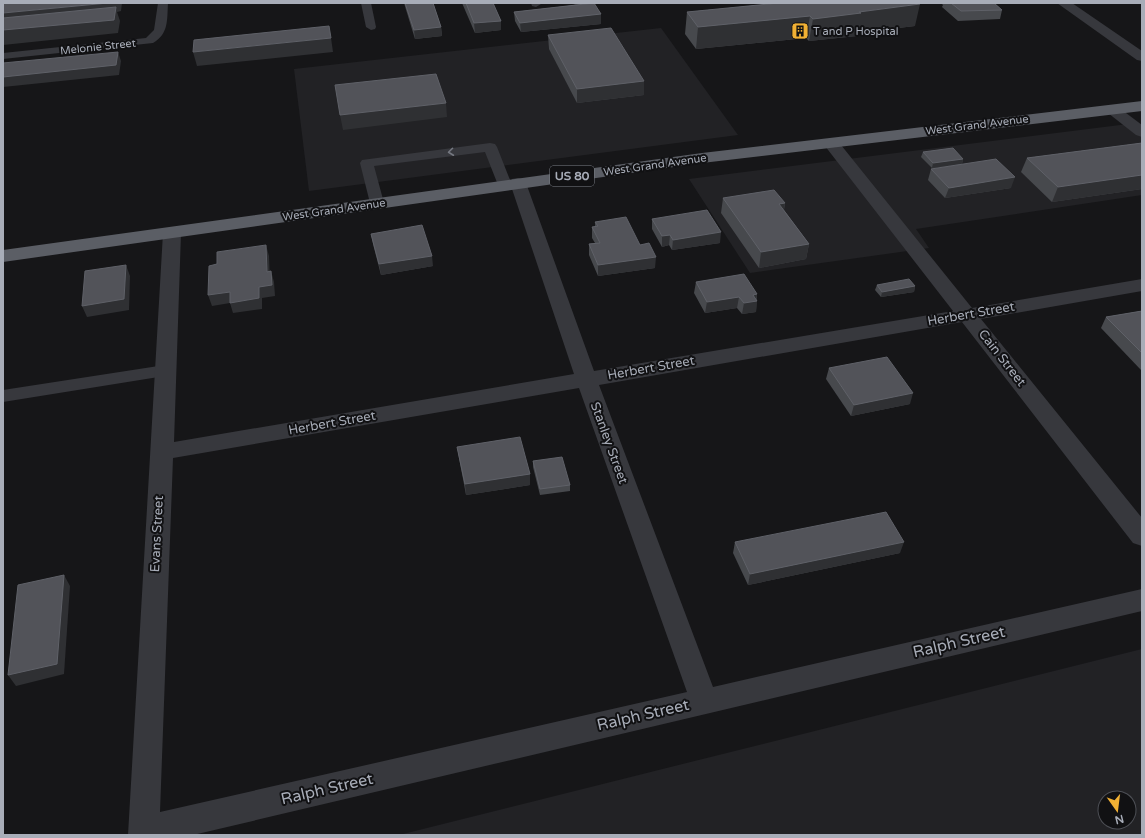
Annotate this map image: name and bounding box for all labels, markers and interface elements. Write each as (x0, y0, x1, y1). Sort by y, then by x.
building icon: T and P Hospital (790, 21, 810, 41)
place label: T and P Hospital (813, 25, 898, 38)
street label: Melonie Street (59, 37, 137, 57)
street label: West Grand Avenue (925, 112, 1029, 138)
one-way arrow (448, 147, 454, 156)
street label: West Grand Avenue (603, 151, 707, 179)
road number: US 80 (550, 166, 594, 186)
street label: West Grand Avenue (282, 196, 386, 224)
street label: Herbert Street (926, 298, 1016, 330)
street label: Cain Street (975, 326, 1029, 390)
street label: Herbert Street (606, 352, 696, 384)
street label: Stanley Street (587, 400, 631, 486)
street label: Herbert Street (287, 407, 377, 439)
street label: Evans Street (147, 495, 167, 573)
street label: Ralph Street (911, 622, 1007, 662)
street label: Ralph Street (595, 695, 691, 735)
street label: Ralph Street (279, 769, 375, 809)
north arrow (1097, 790, 1137, 830)
text: N (1113, 812, 1125, 827)

